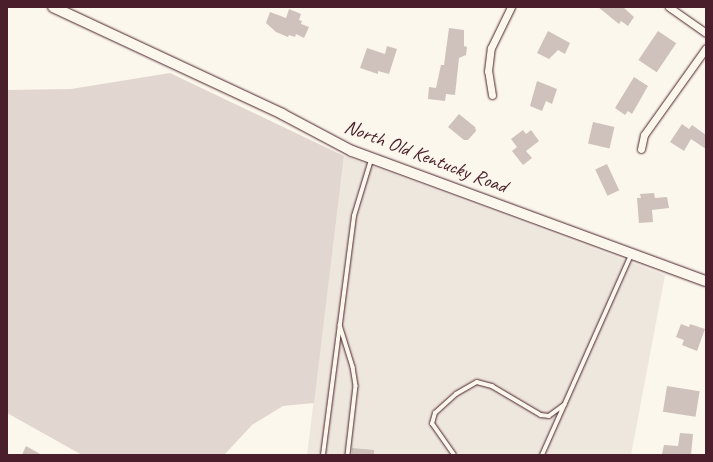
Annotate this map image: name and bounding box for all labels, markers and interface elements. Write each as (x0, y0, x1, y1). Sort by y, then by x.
street label: North Old Kentucky Road (342, 114, 510, 198)

